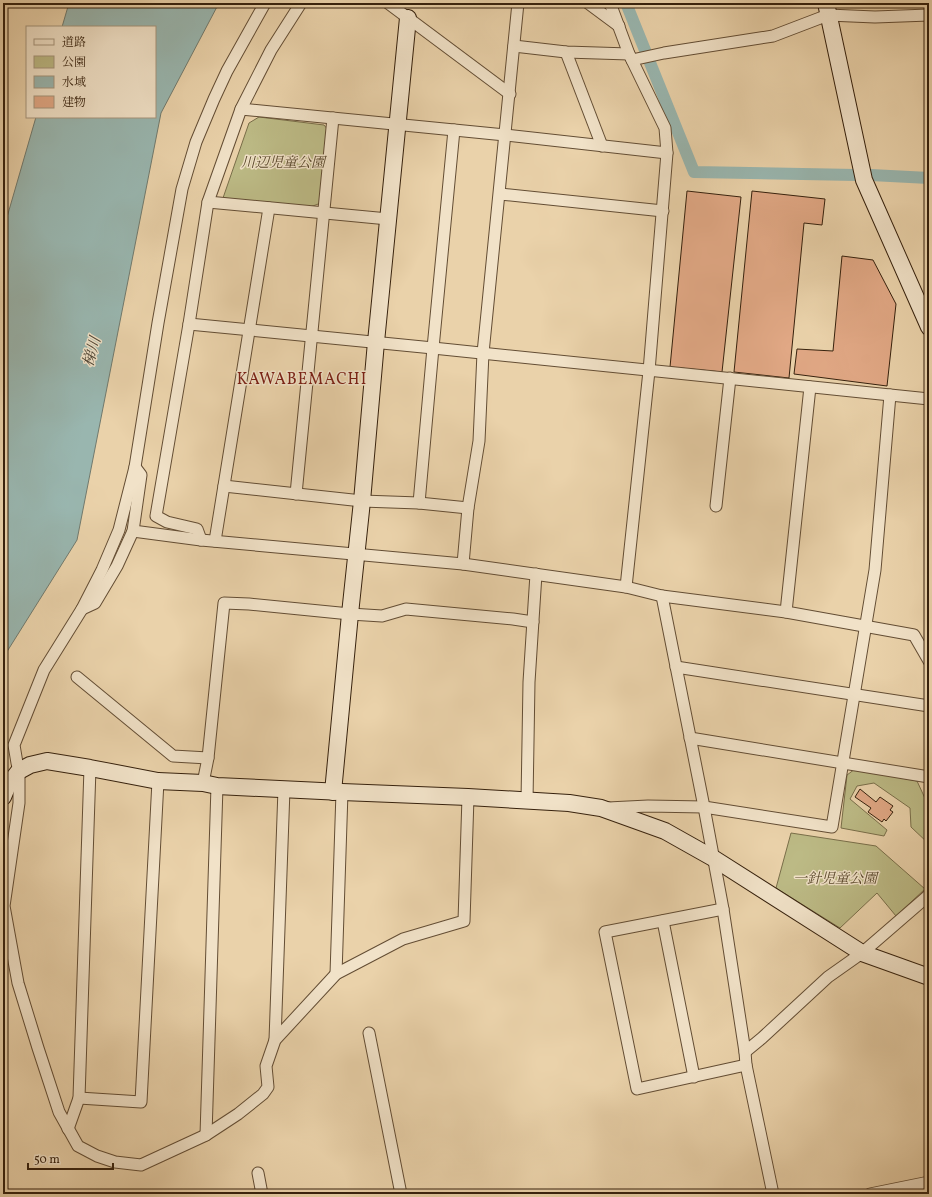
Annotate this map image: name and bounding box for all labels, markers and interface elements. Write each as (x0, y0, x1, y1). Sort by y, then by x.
legend (26, 26, 156, 118)
text: 道路 (62, 35, 86, 51)
text: 公園 (62, 55, 86, 71)
text: 水域 (62, 75, 86, 91)
text: 建物 (62, 95, 86, 111)
park label: 川辺児童公園 (241, 154, 327, 173)
water label: 梯川 (79, 333, 108, 369)
district label: KAWABEMACHI (237, 369, 367, 391)
park label: 一針児童公園 (793, 870, 879, 889)
scale bar (28, 1145, 113, 1171)
text: 50 m (34, 1152, 60, 1168)

